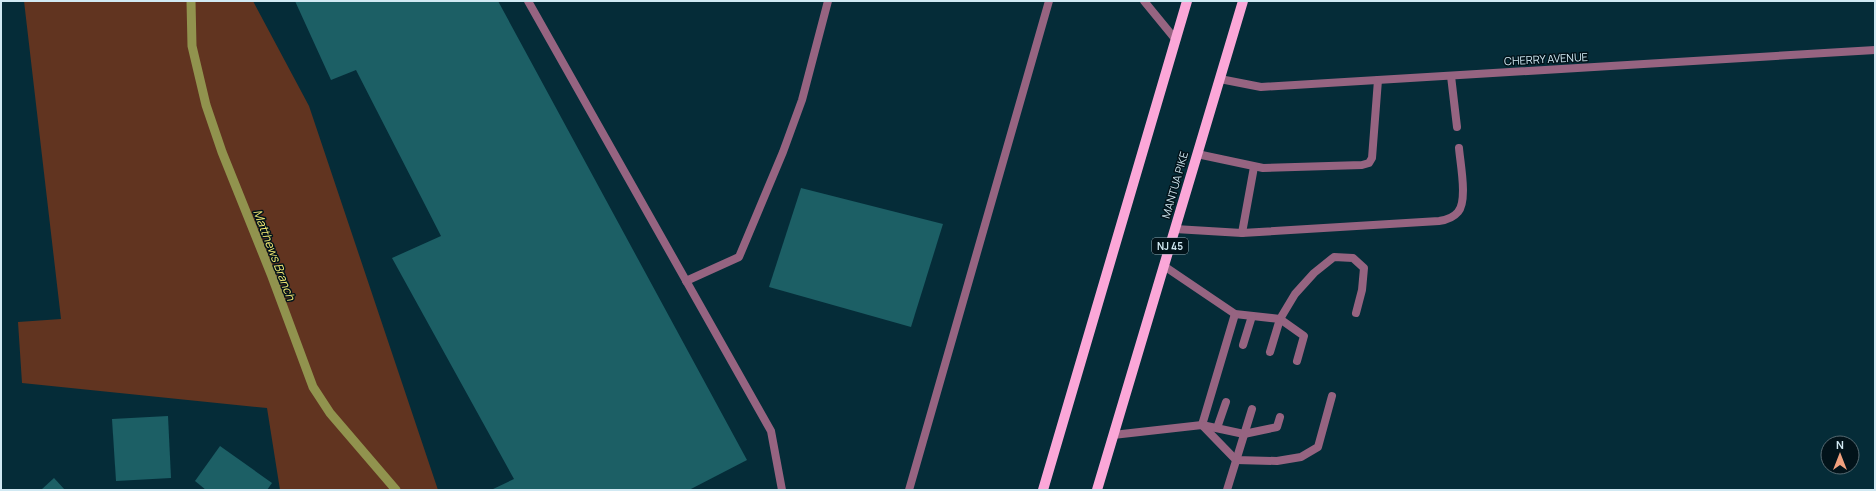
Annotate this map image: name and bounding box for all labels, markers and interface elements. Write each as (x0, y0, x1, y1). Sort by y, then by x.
street label: CHERRY AVENUE (1504, 49, 1588, 68)
street label: MANTUA PIKE (1158, 150, 1191, 220)
water label: Matthews Branch (249, 207, 300, 304)
road number: NJ 45 (1152, 238, 1188, 254)
north arrow (1820, 435, 1860, 475)
text: N (1836, 437, 1844, 452)

